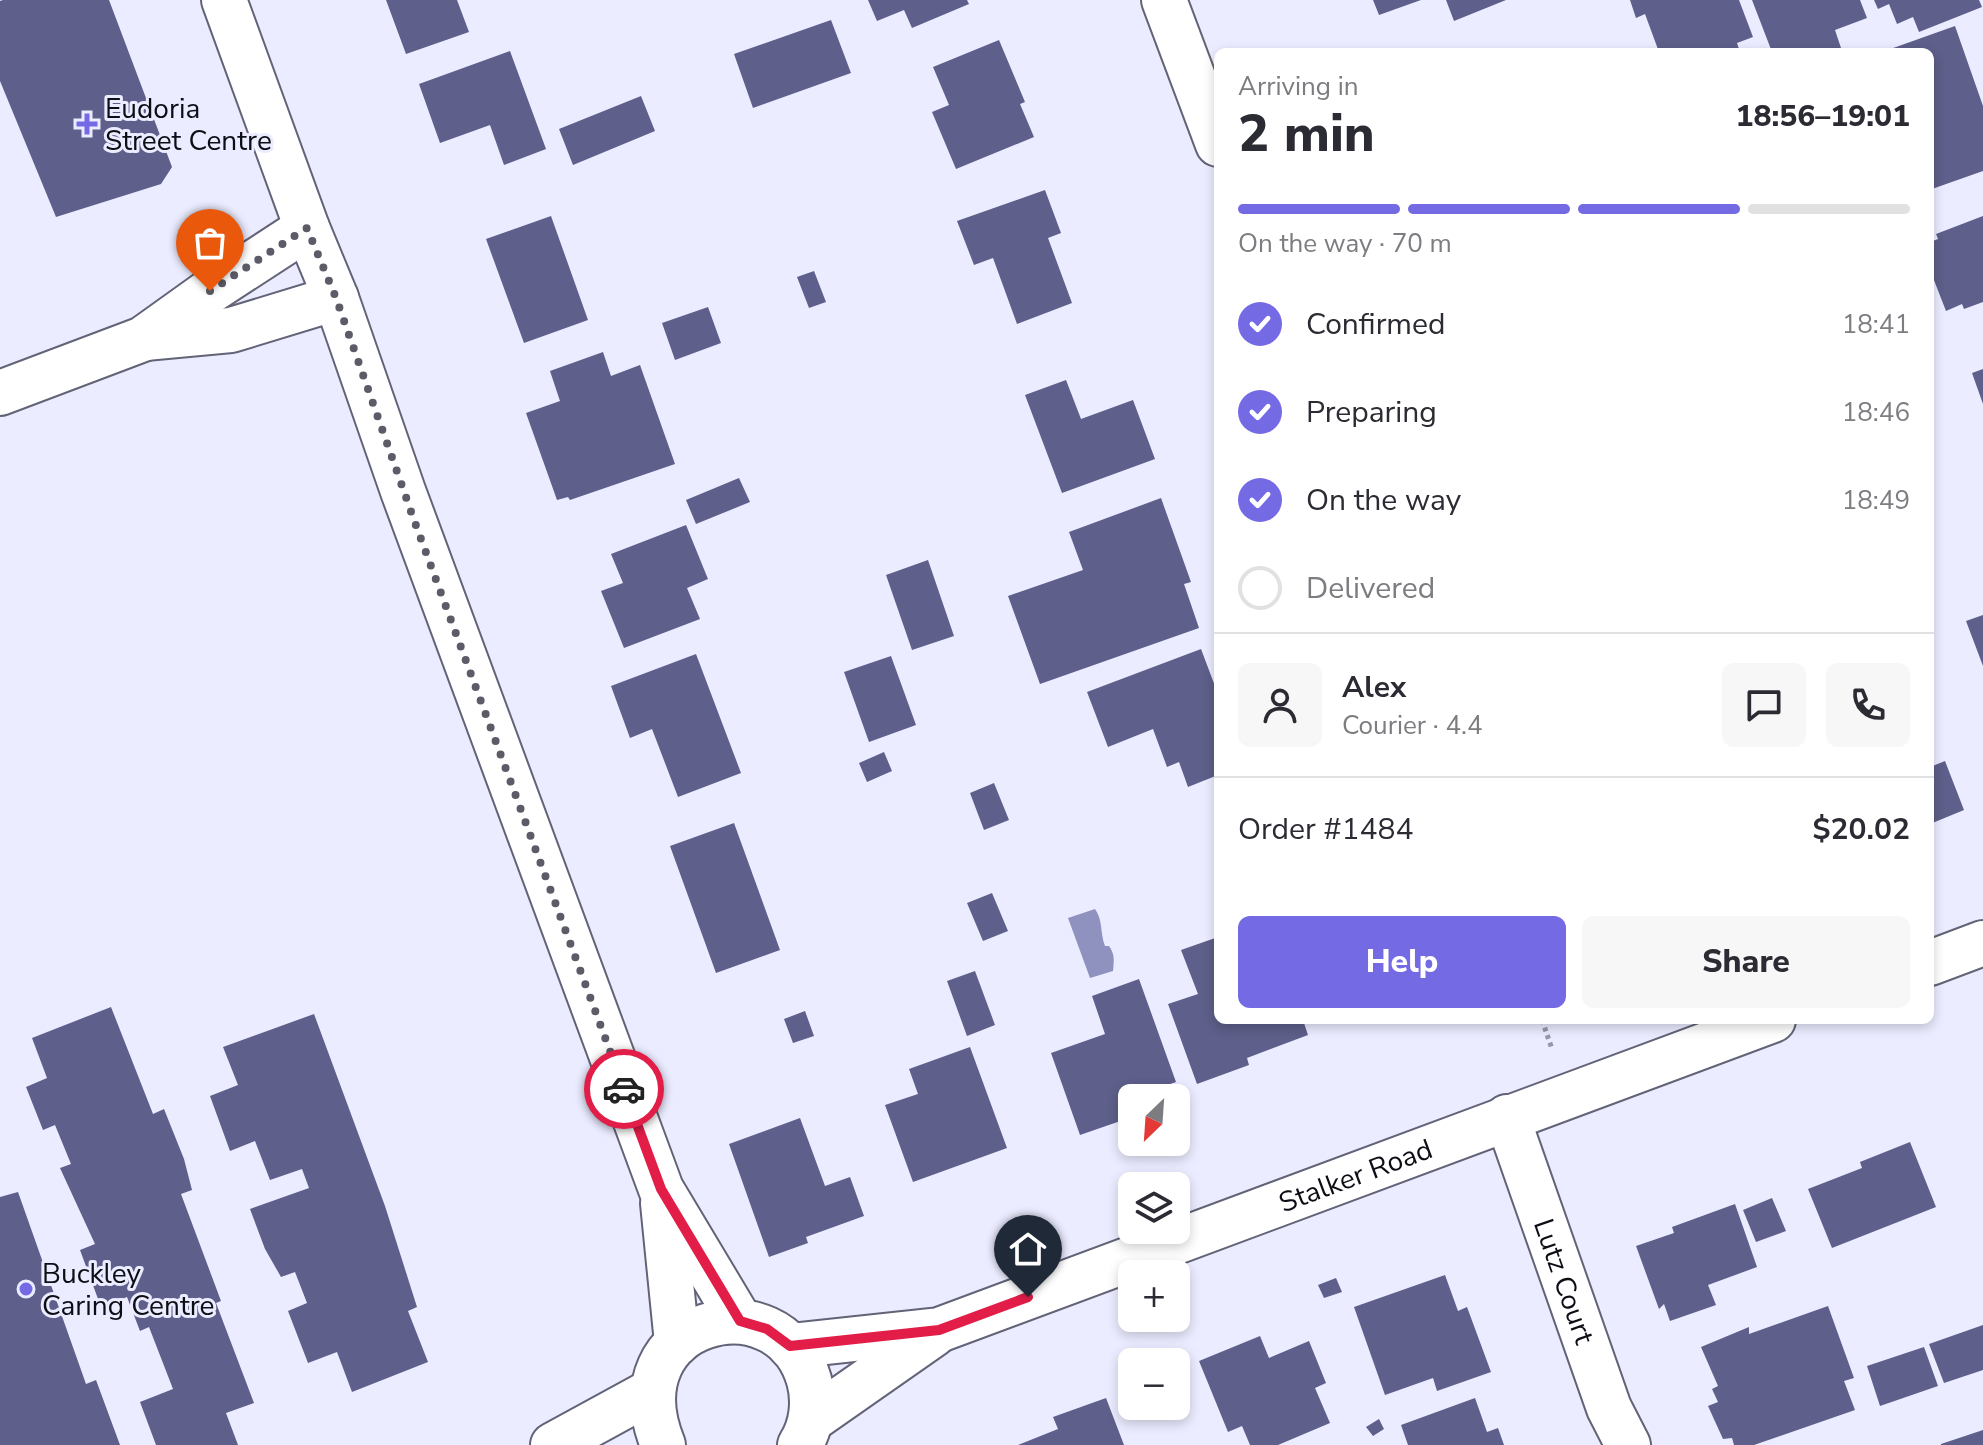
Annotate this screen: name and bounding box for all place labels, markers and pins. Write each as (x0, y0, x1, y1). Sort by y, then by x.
place label: Eudoria Street Centre (105, 90, 272, 160)
marker: Eudoria Street Centre (76, 113, 98, 135)
pin (176, 209, 244, 291)
pin (994, 1215, 1062, 1297)
place label: Buckley Caring Centre (42, 1255, 214, 1325)
marker: Buckley Caring Centre (17, 1280, 35, 1298)

